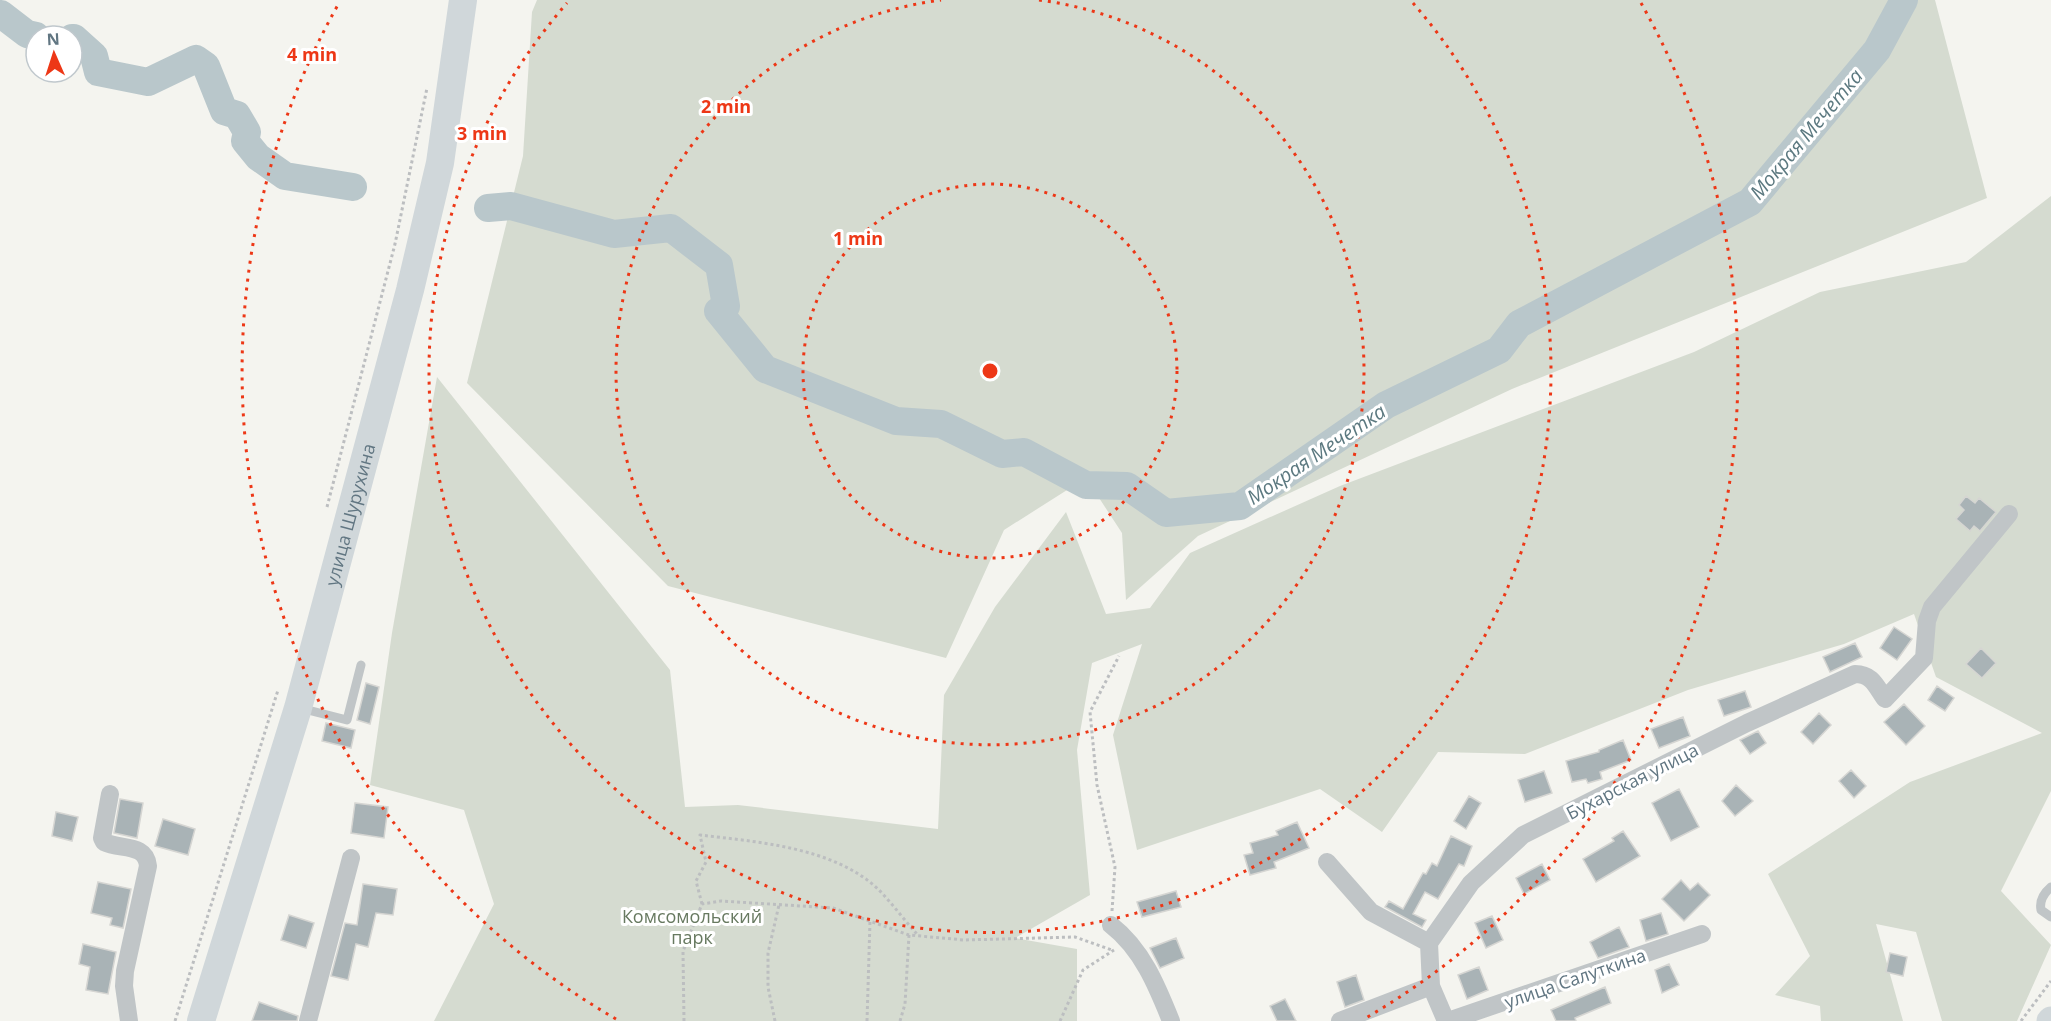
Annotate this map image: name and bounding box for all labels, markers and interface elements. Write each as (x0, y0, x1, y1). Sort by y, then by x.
north arrow (24, 24, 84, 84)
text: N (46, 28, 60, 50)
text: 4 min (287, 42, 337, 66)
water label: Мокрая Мечетка (1743, 63, 1869, 205)
text: 2 min (701, 94, 751, 118)
text: 3 min (457, 121, 507, 145)
text: 1 min (833, 226, 883, 250)
centre of rings (980, 361, 1000, 381)
water label: Мокрая Мечетка (1241, 397, 1391, 511)
street label: улица Шурухина (319, 441, 380, 588)
street label: Бухарская улица (1562, 737, 1702, 825)
park label: Комсомольский парк (622, 904, 762, 949)
street label: улица Салуткина (1501, 943, 1649, 1013)

